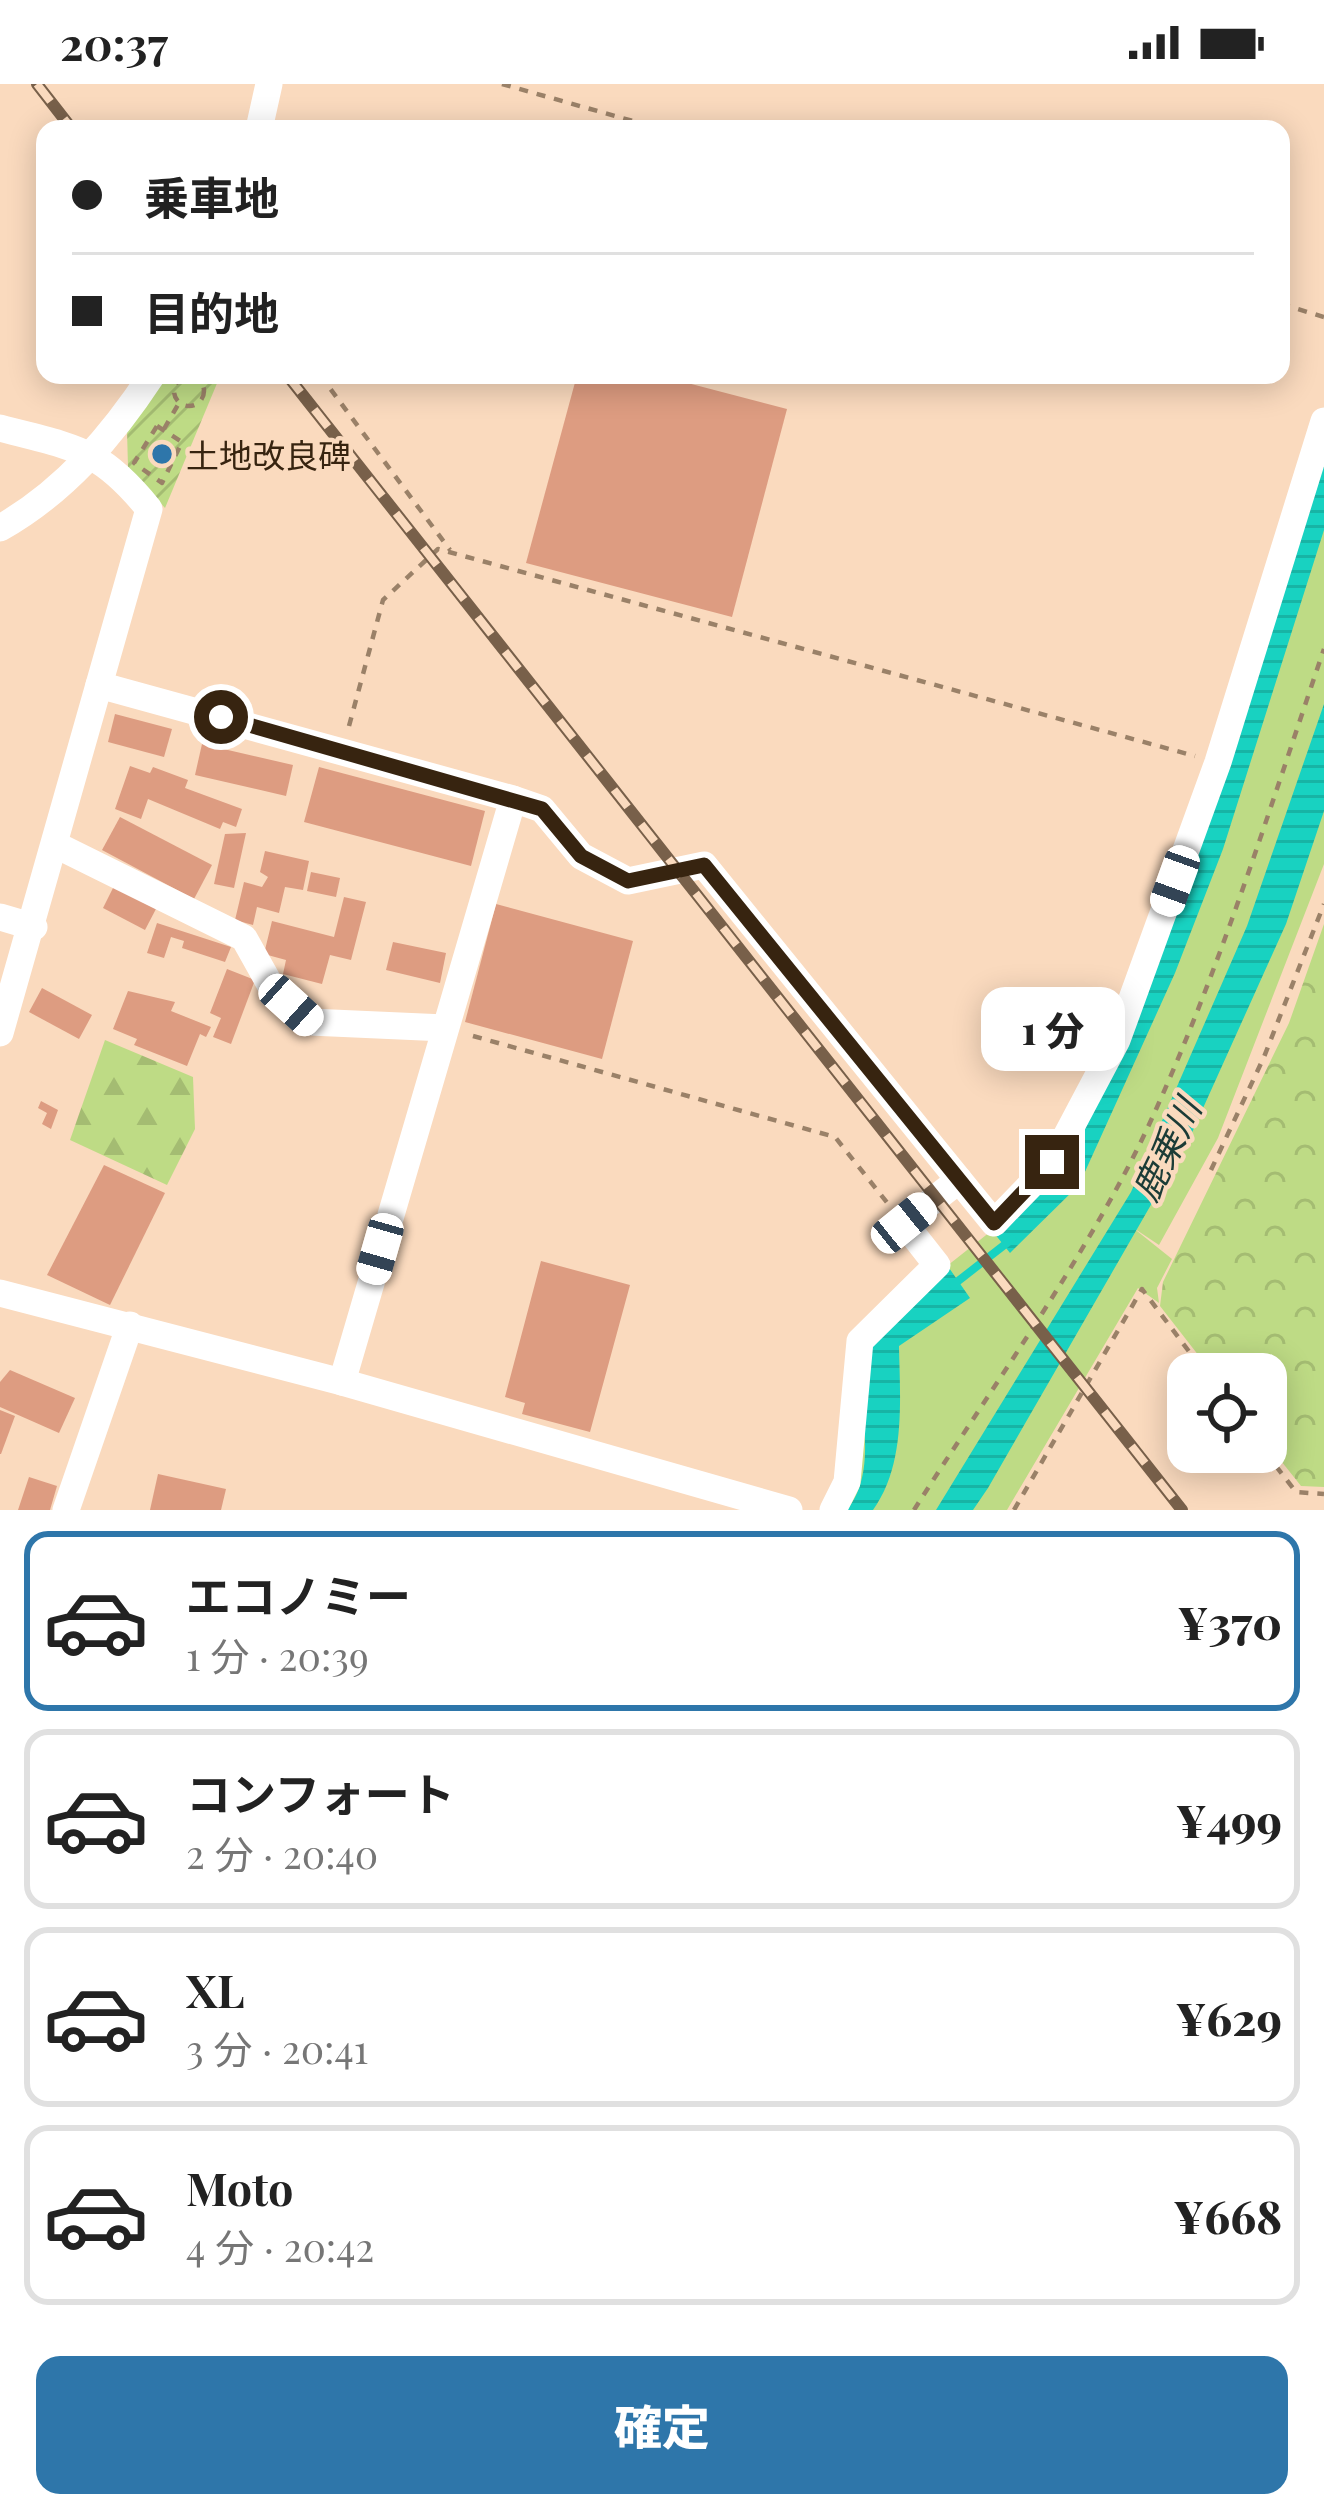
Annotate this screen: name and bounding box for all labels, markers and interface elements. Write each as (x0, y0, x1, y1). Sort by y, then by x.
text: 20:37 (60, 12, 168, 72)
text: 乗車地 (144, 166, 279, 226)
text: 目的地 (144, 281, 279, 341)
place label: 土地改良碑 (186, 432, 351, 476)
marker: 土地改良碑 (149, 441, 175, 467)
route start (194, 690, 248, 744)
car (1146, 841, 1204, 921)
car (252, 968, 330, 1042)
callout: 1 分 (980, 988, 1124, 1072)
text: 1 分 (1021, 1003, 1085, 1055)
water label: 鹿乗川 (1120, 1086, 1212, 1208)
route end (1025, 1135, 1079, 1189)
car (865, 1186, 943, 1260)
car (353, 1209, 407, 1289)
map controls (1167, 1353, 1287, 1473)
button: locate (1167, 1353, 1287, 1473)
text: エコノミー (186, 1564, 411, 1624)
icon: car (42, 1567, 150, 1675)
text: ¥370 (1178, 1591, 1282, 1651)
text: 1 分 · 20:39 (186, 1629, 369, 1681)
text: コンフォート (186, 1762, 455, 1822)
icon: car (42, 1765, 150, 1873)
text: ¥499 (1176, 1789, 1282, 1849)
text: 2 分 · 20:40 (186, 1827, 378, 1879)
text: XL (186, 1959, 245, 2019)
icon: car (42, 1963, 150, 2071)
text: ¥629 (1175, 1987, 1282, 2047)
text: 3 分 · 20:41 (186, 2022, 368, 2074)
text: Moto (186, 2157, 293, 2217)
icon: car (42, 2161, 150, 2269)
text: ¥668 (1173, 2185, 1282, 2245)
text: 4 分 · 20:42 (186, 2220, 374, 2272)
button: 確定 (36, 2356, 1288, 2494)

